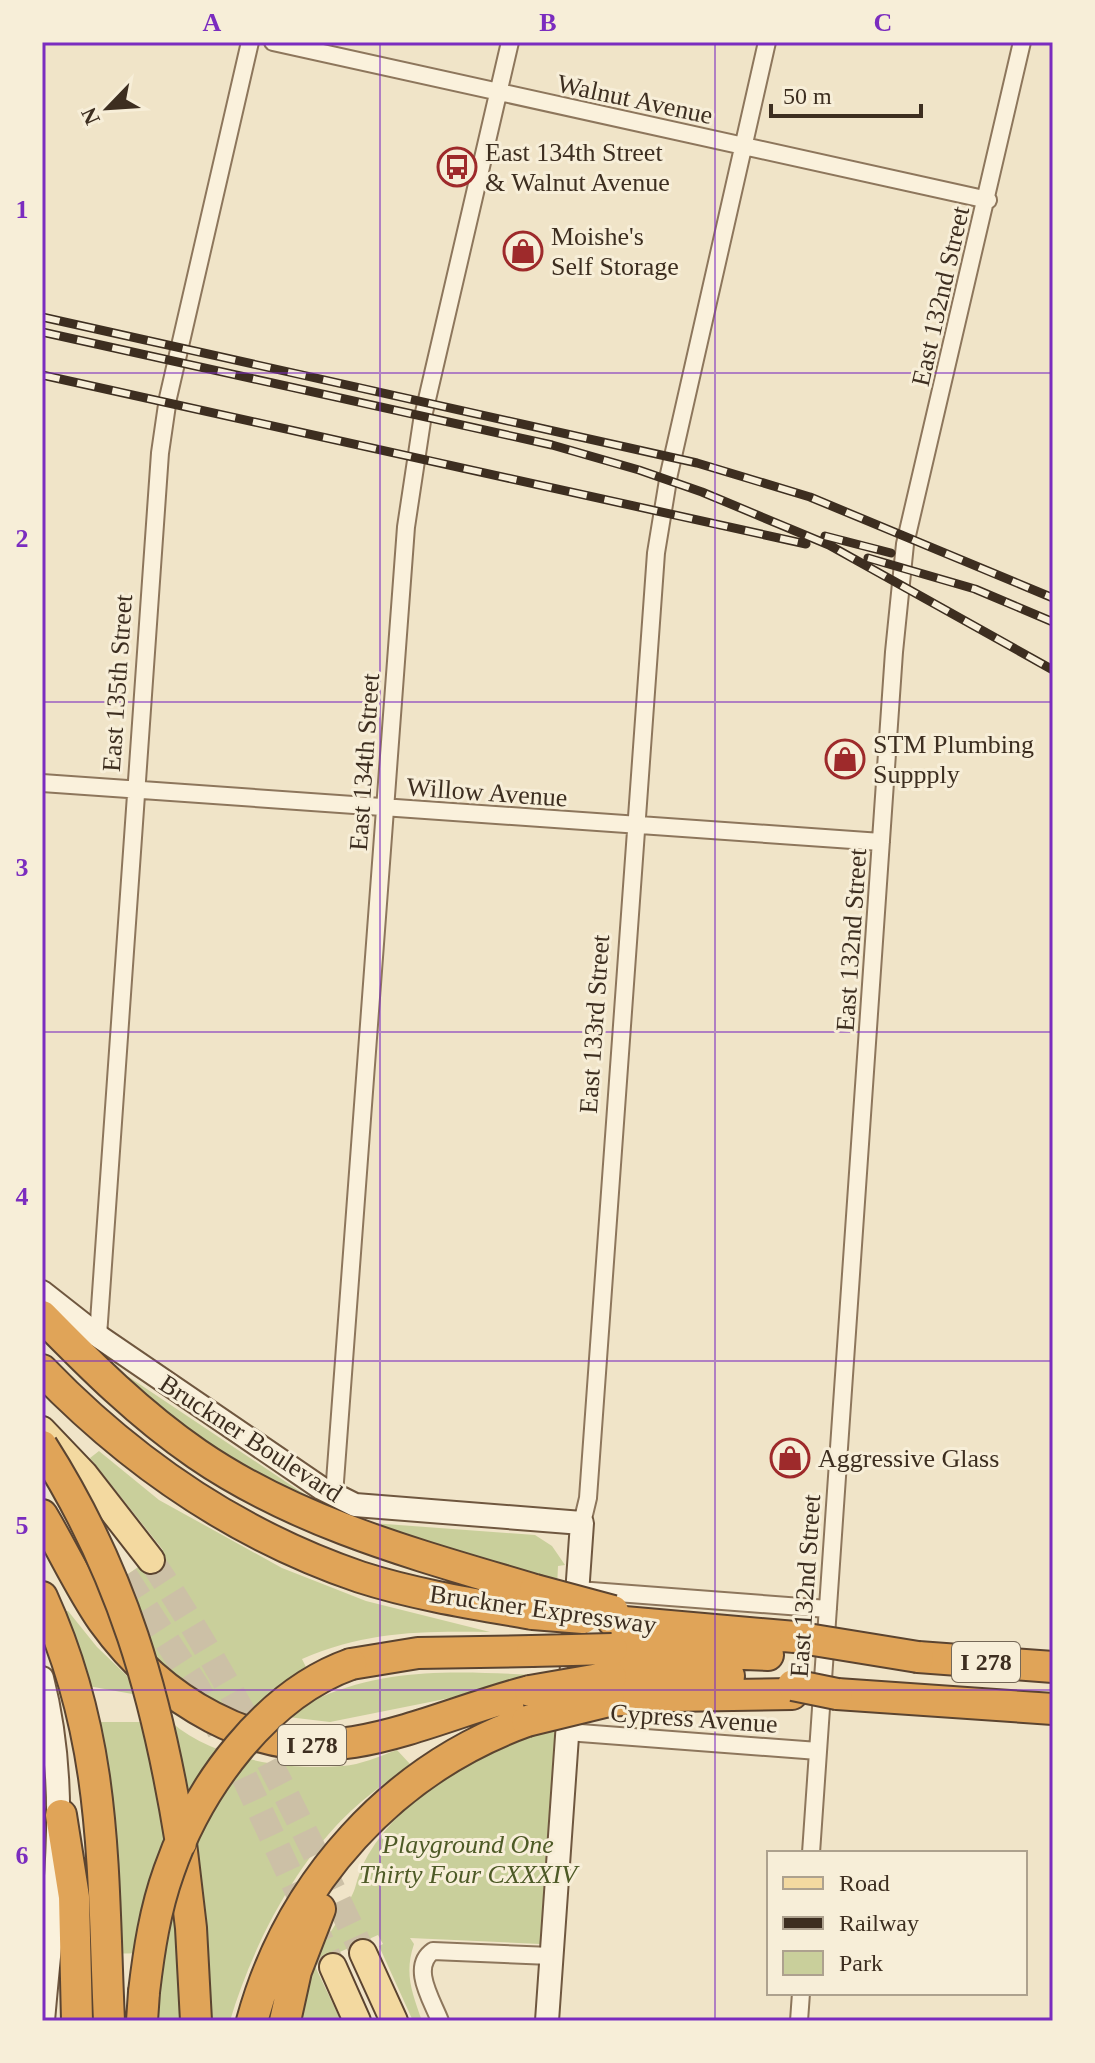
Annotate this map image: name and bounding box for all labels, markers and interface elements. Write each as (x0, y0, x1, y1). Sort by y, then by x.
text: A (203, 8, 222, 37)
text: B (539, 8, 557, 37)
text: C (874, 8, 892, 37)
north arrow (68, 68, 148, 148)
scale bar (771, 68, 921, 118)
street label: Walnut Avenue (554, 69, 715, 130)
text: 50 m (783, 83, 832, 109)
text: N (76, 104, 105, 129)
place label: East 134th Street & Walnut Avenue (485, 138, 670, 197)
bus stop icon: East 134th Street & Walnut Avenue (436, 146, 478, 188)
text: 1 (16, 195, 29, 224)
street label: East 132nd Street (906, 203, 975, 389)
place label: Moishe's Self Storage (551, 222, 679, 281)
shop icon: Moishe's Self Storage (502, 230, 544, 272)
text: 2 (16, 524, 29, 553)
street label: East 135th Street (97, 593, 138, 773)
street label: East 134th Street (344, 672, 385, 852)
place label: STM Plumbing Suppply (873, 730, 1034, 789)
shop icon: STM Plumbing Suppply (824, 738, 866, 780)
street label: Willow Avenue (406, 772, 568, 813)
street label: East 132nd Street (831, 847, 872, 1033)
text: 3 (16, 853, 29, 882)
street label: East 133rd Street (574, 933, 615, 1114)
text: 4 (16, 1182, 29, 1211)
street label: Bruckner Boulevard (154, 1369, 347, 1508)
shop icon: Aggressive Glass (769, 1437, 811, 1479)
place label: Aggressive Glass (818, 1444, 999, 1473)
street label: East 132nd Street (785, 1493, 826, 1679)
text: 5 (16, 1511, 29, 1540)
street label: Bruckner Expressway (428, 1579, 658, 1640)
road number: I 278 (952, 1642, 1020, 1682)
street label: Cypress Avenue (609, 1698, 779, 1739)
road number: I 278 (278, 1725, 346, 1765)
park label: Playground One Thirty Four CXXXIV (359, 1830, 580, 1889)
text: 6 (16, 1841, 29, 1870)
legend (767, 1851, 1027, 1995)
text: Road (839, 1870, 890, 1896)
text: Railway (839, 1910, 919, 1936)
text: Park (839, 1950, 883, 1976)

